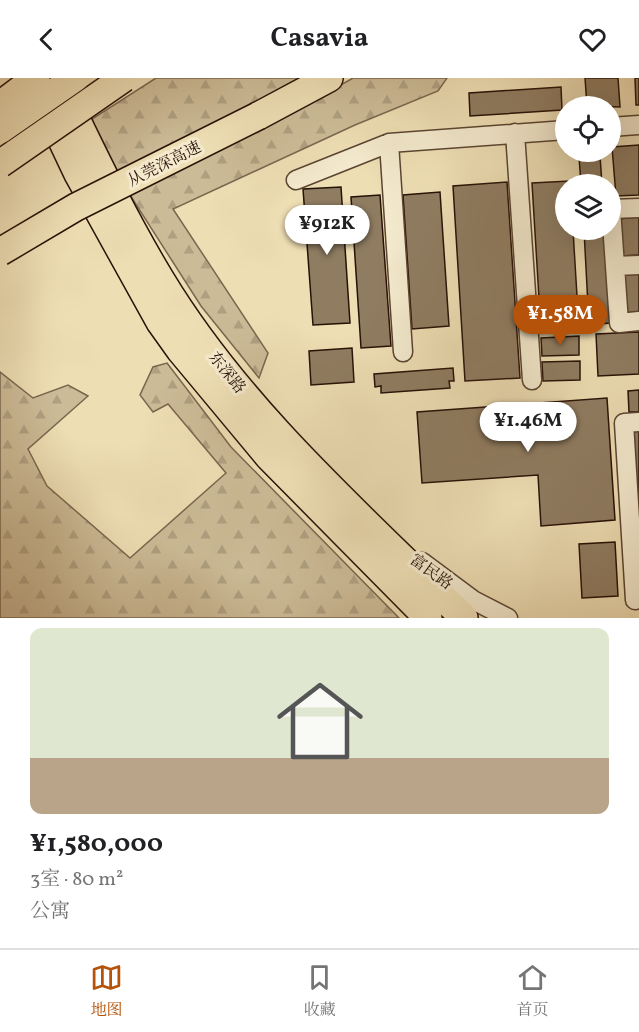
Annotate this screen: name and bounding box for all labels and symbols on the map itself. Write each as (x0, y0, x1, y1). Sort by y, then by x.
street label: 从莞深高速 (124, 137, 206, 193)
pin: ¥912K (285, 205, 369, 256)
pin: ¥1.58M (511, 295, 609, 346)
street label: 东深路 (203, 348, 250, 399)
pin: ¥1.46M (479, 402, 577, 453)
street label: 富民路 (405, 550, 457, 596)

